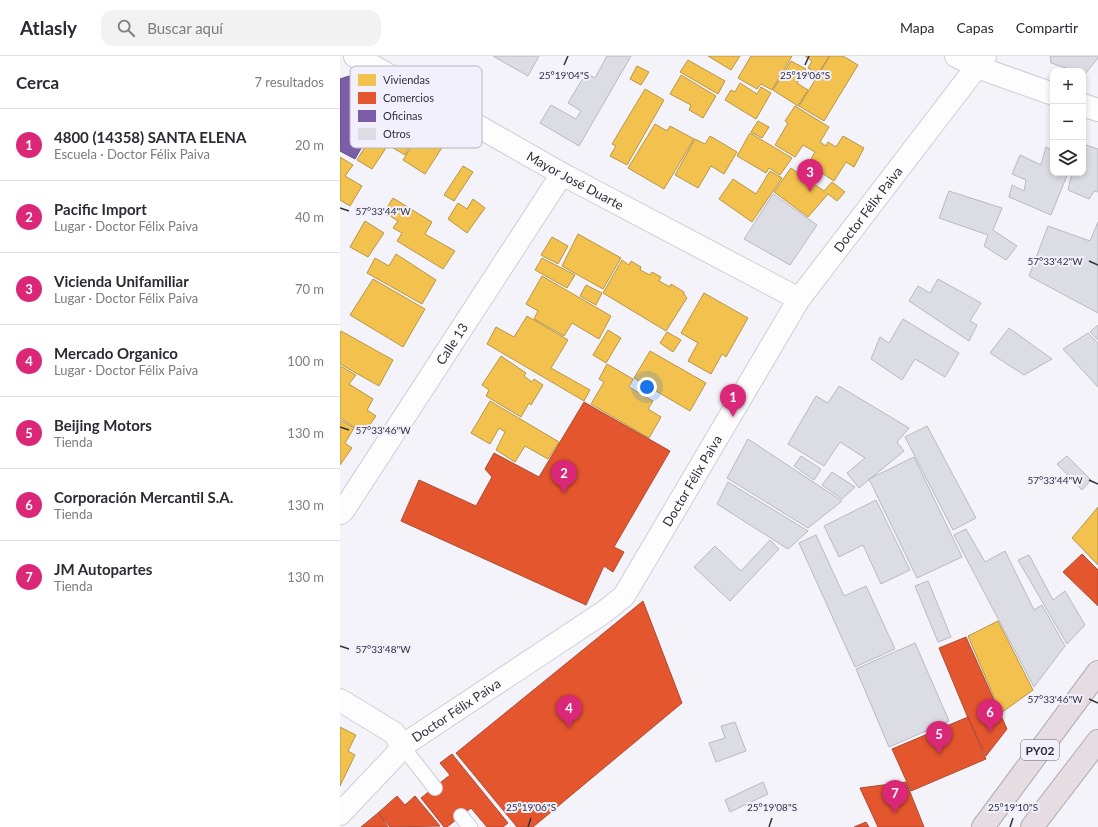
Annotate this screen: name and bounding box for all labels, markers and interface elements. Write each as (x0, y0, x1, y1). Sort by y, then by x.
search box (101, 10, 381, 46)
text: Atlasly (20, 16, 77, 39)
icon: search (115, 17, 137, 39)
text: Buscar aquí (147, 19, 223, 37)
text: Mapa (900, 19, 935, 36)
text: Capas (957, 19, 994, 36)
text: Compartir (1016, 19, 1078, 36)
legend (350, 66, 482, 148)
map controls (1050, 68, 1086, 176)
button: + (1050, 68, 1086, 104)
text: 25°19'04"S (539, 69, 589, 81)
text: 25°19'06"S (780, 69, 830, 81)
text: Cerca (16, 72, 59, 93)
text: Viviendas (383, 73, 430, 86)
text: 7 resultados (254, 74, 324, 90)
text: Comercios (383, 91, 434, 104)
button: − (1050, 104, 1086, 140)
text: Oficinas (383, 109, 423, 122)
text: Otros (383, 127, 411, 140)
text: 4800 (14358) SANTA ELENA (54, 128, 246, 146)
text: 1 (25, 137, 33, 153)
text: 20 m (295, 137, 324, 153)
button: layers (1050, 140, 1086, 176)
text: Escuela · Doctor Félix Paiva (54, 146, 210, 162)
street label: Mayor José Duarte (524, 148, 627, 213)
pin: 3 (797, 159, 823, 192)
street label: Doctor Félix Paiva (830, 163, 905, 255)
text: Pacific Import (54, 200, 147, 218)
text: 57°33'44"W (355, 205, 411, 217)
text: 2 (25, 209, 33, 225)
text: 40 m (295, 209, 324, 225)
text: Lugar · Doctor Félix Paiva (54, 218, 198, 234)
text: 57°33'42"W (1027, 255, 1083, 267)
text: Vicienda Unifamiliar (54, 272, 189, 290)
text: 3 (25, 281, 33, 297)
text: 70 m (295, 281, 324, 297)
text: Lugar · Doctor Félix Paiva (54, 290, 198, 306)
street label: Calle 13 (432, 320, 471, 368)
text: Mercado Organico (54, 344, 178, 362)
text: 4 (25, 353, 33, 369)
text: 100 m (287, 353, 324, 369)
text: Lugar · Doctor Félix Paiva (54, 362, 198, 378)
your location (637, 377, 657, 397)
pin: 1 (720, 384, 746, 417)
text: Beijing Motors (54, 416, 152, 434)
text: 57°33'46"W (355, 424, 411, 436)
text: 5 (25, 425, 33, 441)
text: 130 m (287, 425, 324, 441)
street label: Doctor Félix Paiva (659, 432, 725, 529)
text: Tienda (54, 434, 93, 450)
pin: 2 (551, 460, 577, 493)
text: 57°33'44"W (1027, 474, 1083, 486)
text: Corporación Mercantil S.A. (54, 488, 233, 506)
text: 6 (25, 497, 33, 513)
text: 130 m (287, 497, 324, 513)
text: Tienda (54, 506, 93, 522)
text: JM Autopartes (54, 560, 152, 578)
text: 7 (25, 569, 33, 585)
text: 130 m (287, 569, 324, 585)
text: Tienda (54, 578, 93, 594)
text: 57°33'48"W (355, 643, 411, 655)
street label: Doctor Félix Paiva (409, 675, 503, 745)
text: 57°33'46"W (1027, 693, 1083, 705)
pin: 4 (556, 695, 582, 728)
pin: 6 (977, 699, 1003, 732)
pin: 5 (926, 721, 952, 754)
road number: PY02 (1021, 740, 1059, 760)
pin: 7 (882, 780, 908, 813)
text: 25°19'06"S (506, 801, 556, 813)
text: 25°19'08"S (747, 801, 797, 813)
text: 25°19'10"S (988, 801, 1038, 813)

